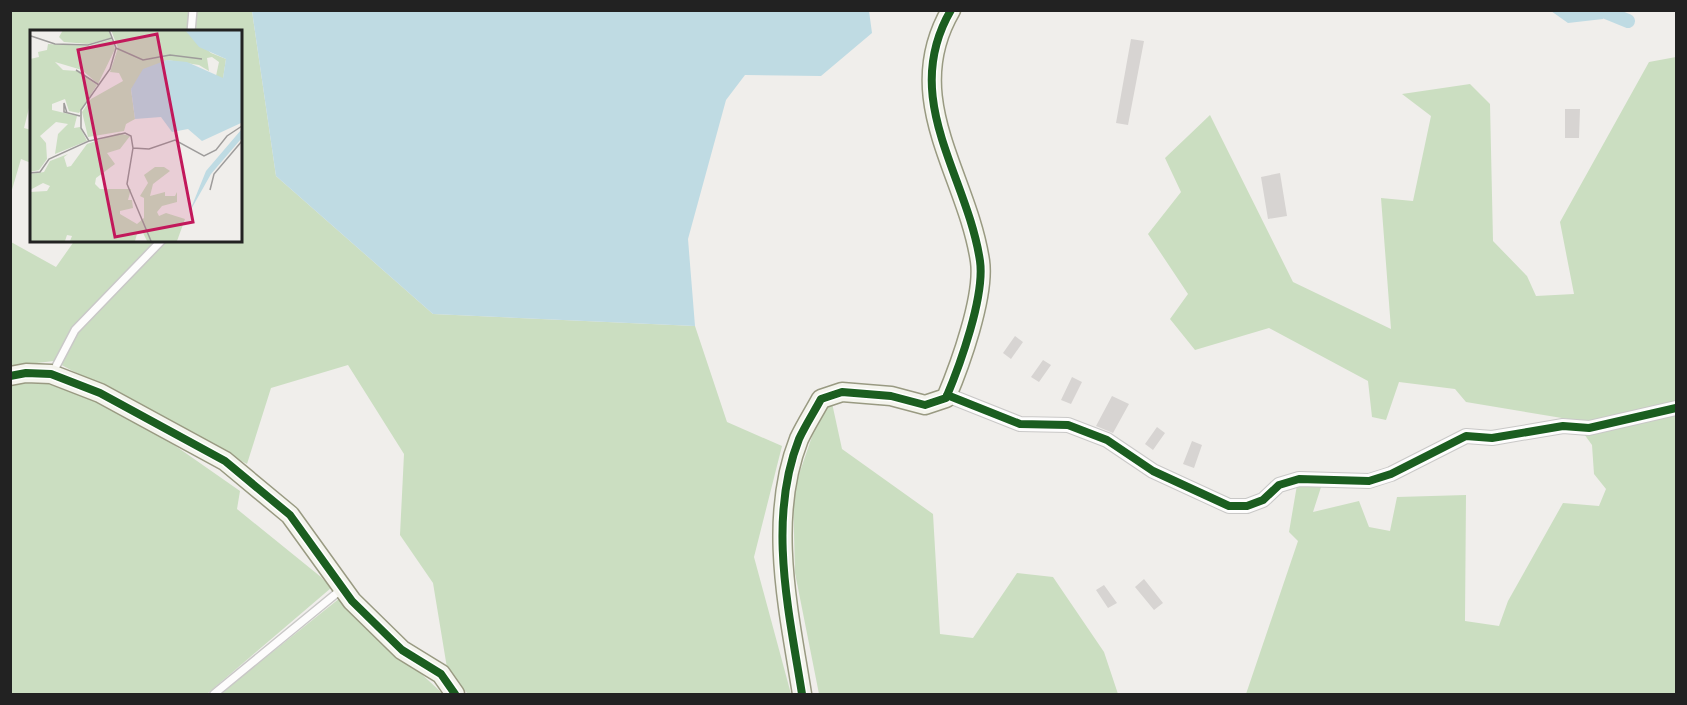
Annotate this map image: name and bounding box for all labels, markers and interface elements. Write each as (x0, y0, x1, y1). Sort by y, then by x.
inset map (30, 30, 242, 242)

